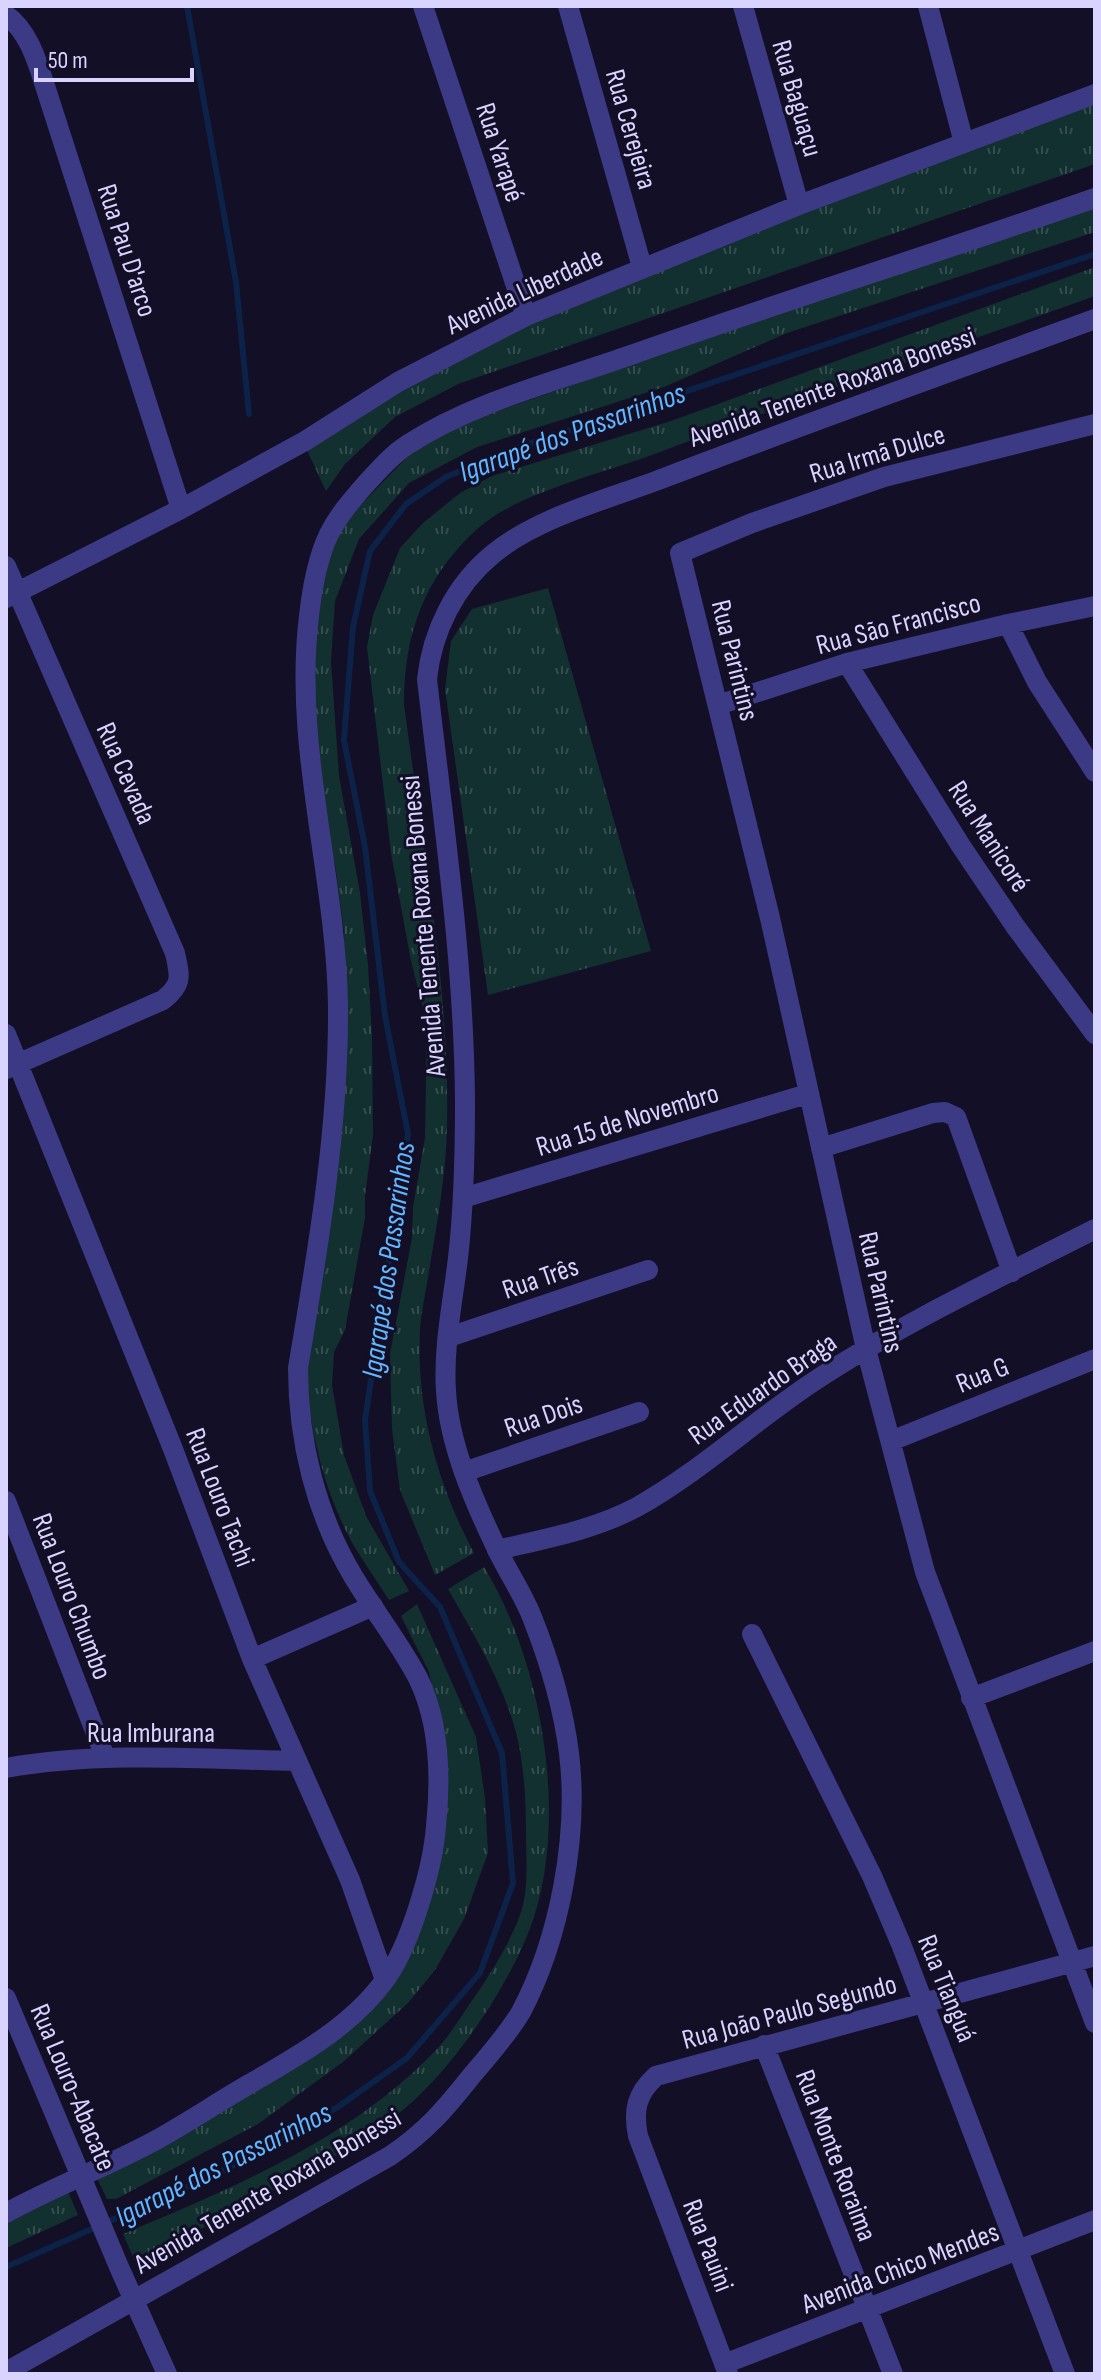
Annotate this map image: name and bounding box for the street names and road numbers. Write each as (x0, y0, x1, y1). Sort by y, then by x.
street label: Rua Baguaçu (764, 36, 829, 161)
street label: Rua Cerejeira (598, 66, 663, 193)
street label: Rua Yarapé (468, 99, 531, 206)
street label: Rua Pau D'arco (90, 180, 164, 321)
street label: Avenida Liberdade (440, 241, 608, 342)
street label: Avenida Tenente Roxana Bonessi (684, 320, 980, 455)
street label: Rua Irmã Dulce (806, 418, 949, 491)
street label: Rua São Francisco (813, 587, 984, 662)
street label: Rua Parintins (704, 597, 765, 724)
street label: Rua Cevada (89, 718, 163, 830)
street label: Avenida Tenente Roxana Bonessi (394, 774, 453, 1079)
street label: Rua Manicoré (941, 775, 1037, 899)
street label: Rua 15 de Novembro (532, 1077, 723, 1164)
street label: Rua Parintins (851, 1229, 910, 1356)
street label: Rua Três (498, 1250, 583, 1307)
street label: Rua Eduardo Braga (682, 1326, 843, 1452)
street label: Rua G (951, 1350, 1014, 1401)
street label: Rua Dois (500, 1388, 587, 1445)
street label: Rua Louro Tachi (178, 1424, 261, 1571)
street label: Rua Louro Chumbo (25, 1509, 118, 1684)
street label: Rua Imburana (87, 1717, 215, 1750)
street label: Rua Tianguá (910, 1930, 983, 2047)
street label: Rua João Paulo Segundo (679, 1968, 900, 2057)
street label: Rua Louro-Abacate (23, 1999, 123, 2176)
street label: Rua Monte Roraima (788, 2065, 883, 2246)
street label: Avenida Tenente Roxana Bonessi (128, 2101, 407, 2282)
street label: Rua Pauini (675, 2195, 740, 2296)
street label: Avenida Chico Mendes (796, 2216, 1004, 2322)

